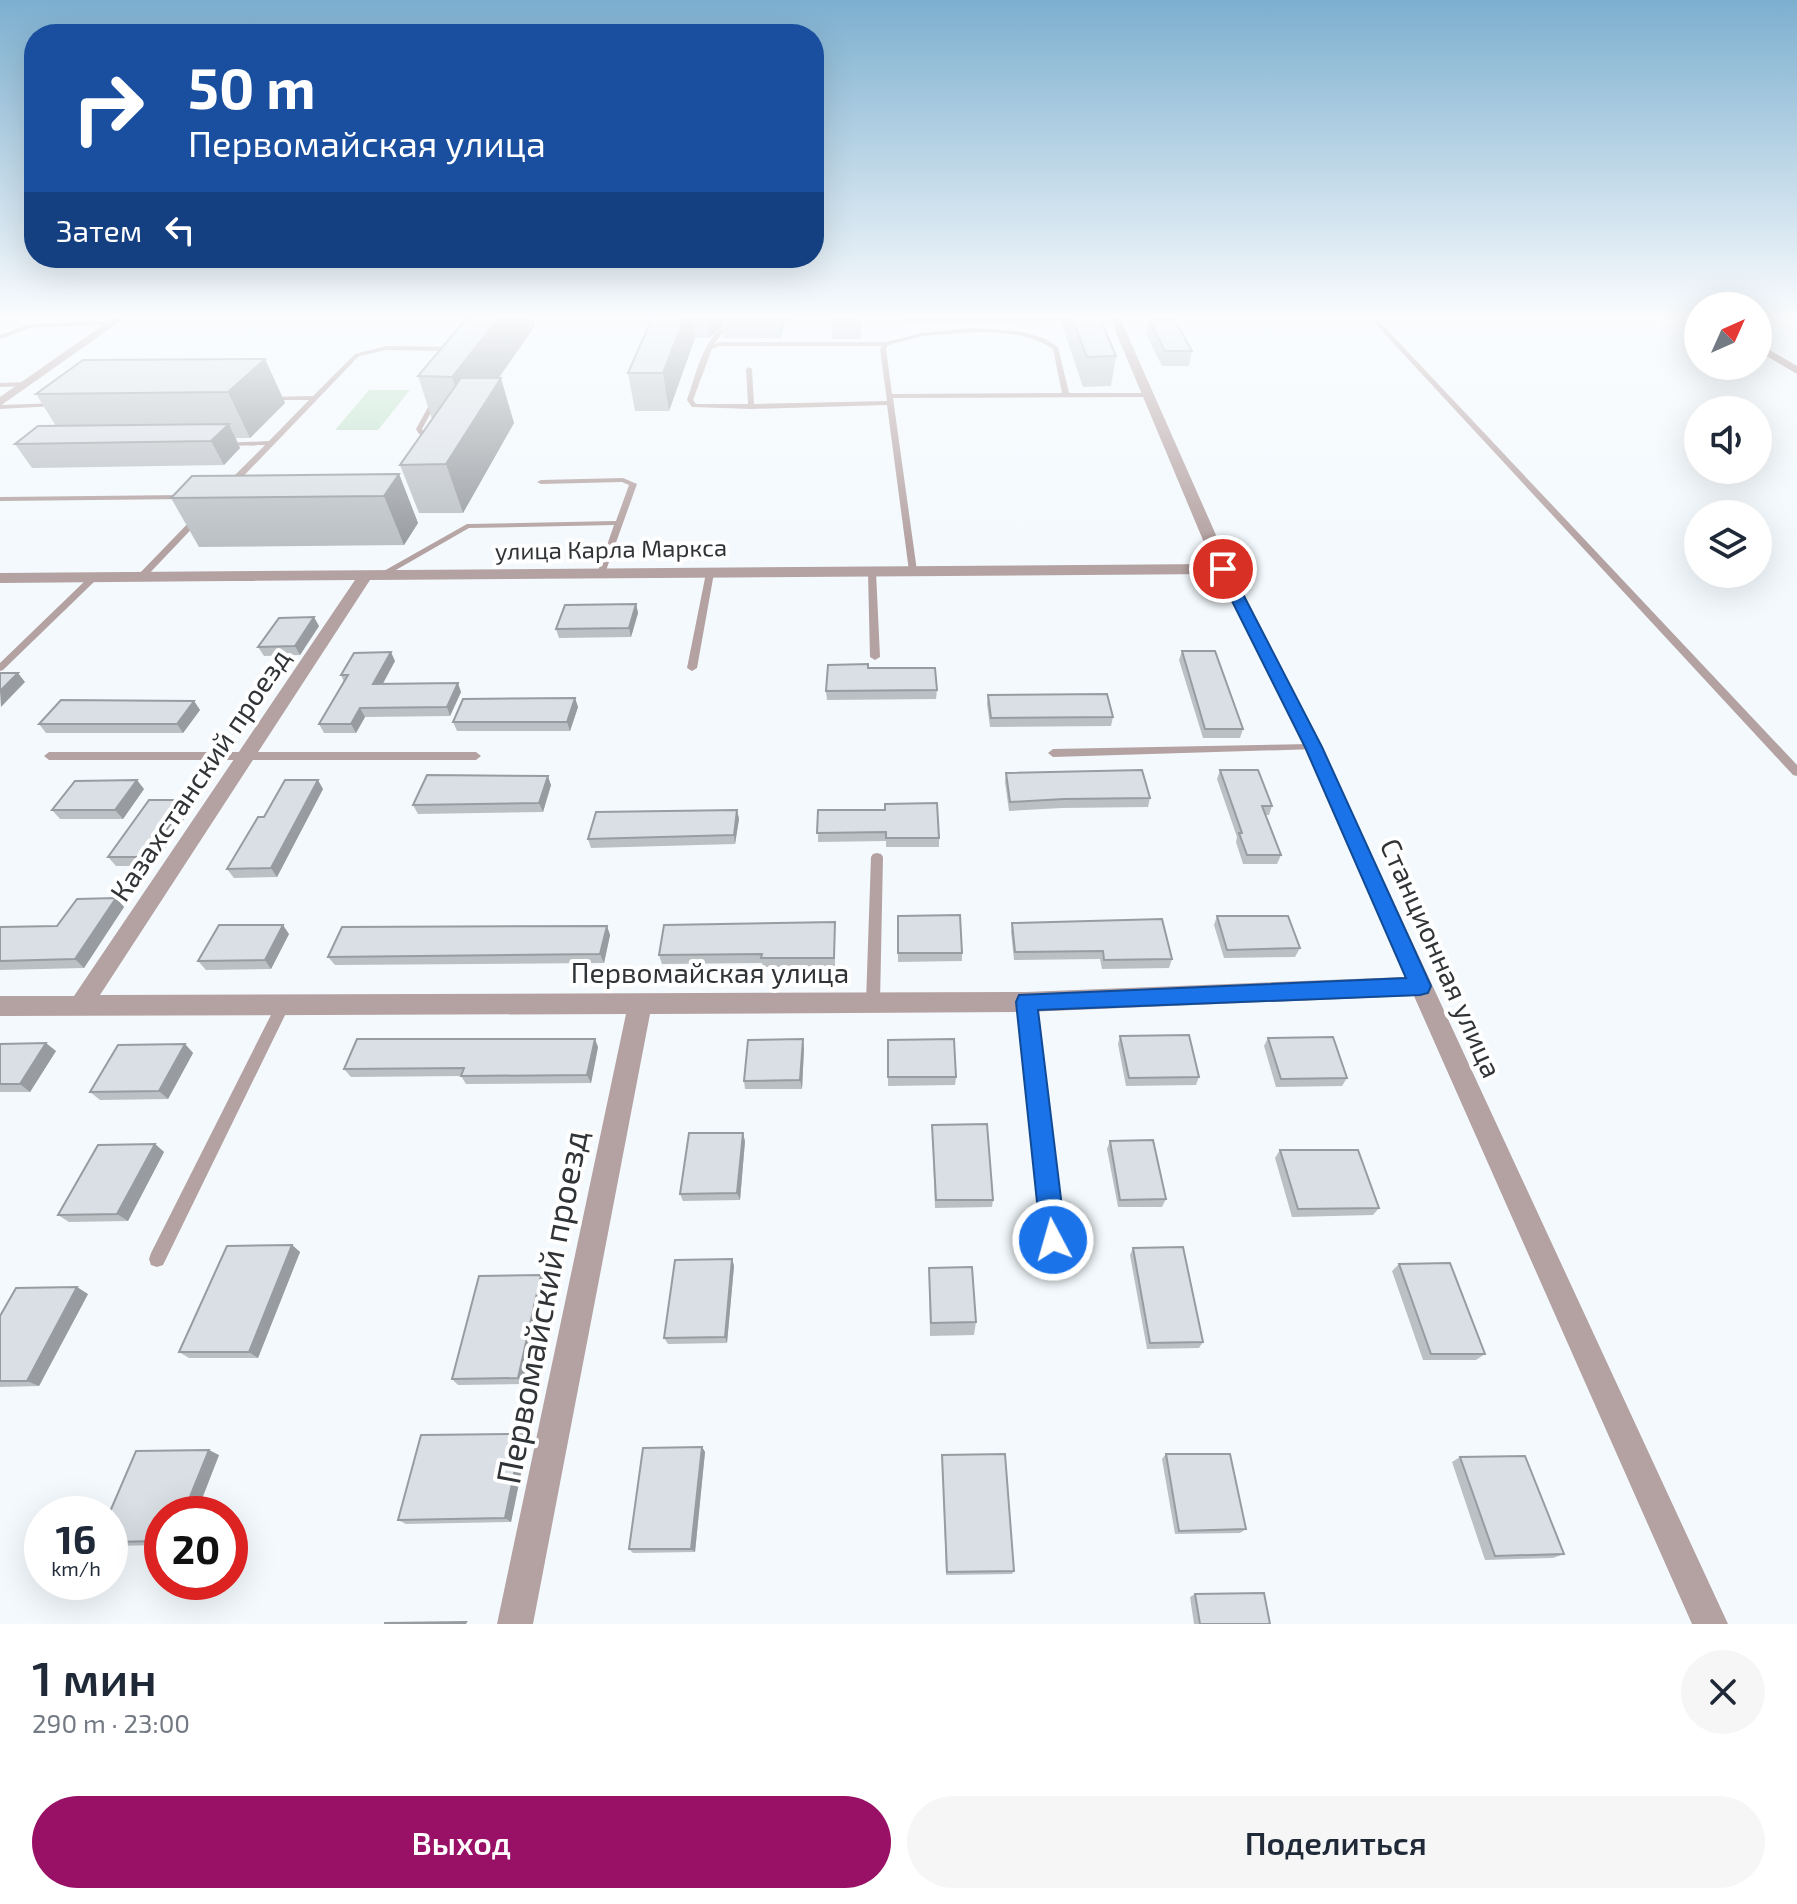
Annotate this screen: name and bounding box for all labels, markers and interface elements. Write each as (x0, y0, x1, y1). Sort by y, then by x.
text: 50 m (188, 53, 316, 120)
icon: right (56, 56, 160, 160)
text: Первомайская улица (188, 121, 546, 164)
icon: left (158, 208, 202, 252)
text: Затем (56, 212, 142, 248)
north arrow (1684, 292, 1772, 380)
map controls (1684, 292, 1772, 588)
button: sound (1684, 396, 1772, 484)
button: layers (1684, 500, 1772, 588)
street label: улица Карла Маркса (495, 532, 727, 566)
pin (1189, 535, 1257, 603)
icon: arrive (1201, 547, 1245, 591)
street label: Казахстанский проезд (102, 642, 296, 907)
street label: Станционная улица (1374, 833, 1510, 1082)
street label: Первомайская улица (571, 955, 849, 989)
street label: Первомайский проезд (486, 1126, 595, 1487)
position arrow (1011, 1198, 1095, 1282)
speed limit sign: 20 (144, 1496, 248, 1600)
text: 16 (56, 1514, 96, 1562)
text: km/h (51, 1556, 101, 1580)
text: 1 мин (32, 1648, 157, 1706)
button: close (1681, 1650, 1765, 1734)
text: 290 m · 23:00 (32, 1707, 190, 1738)
button: Выход (32, 1796, 891, 1888)
button: Поделиться (907, 1796, 1765, 1888)

